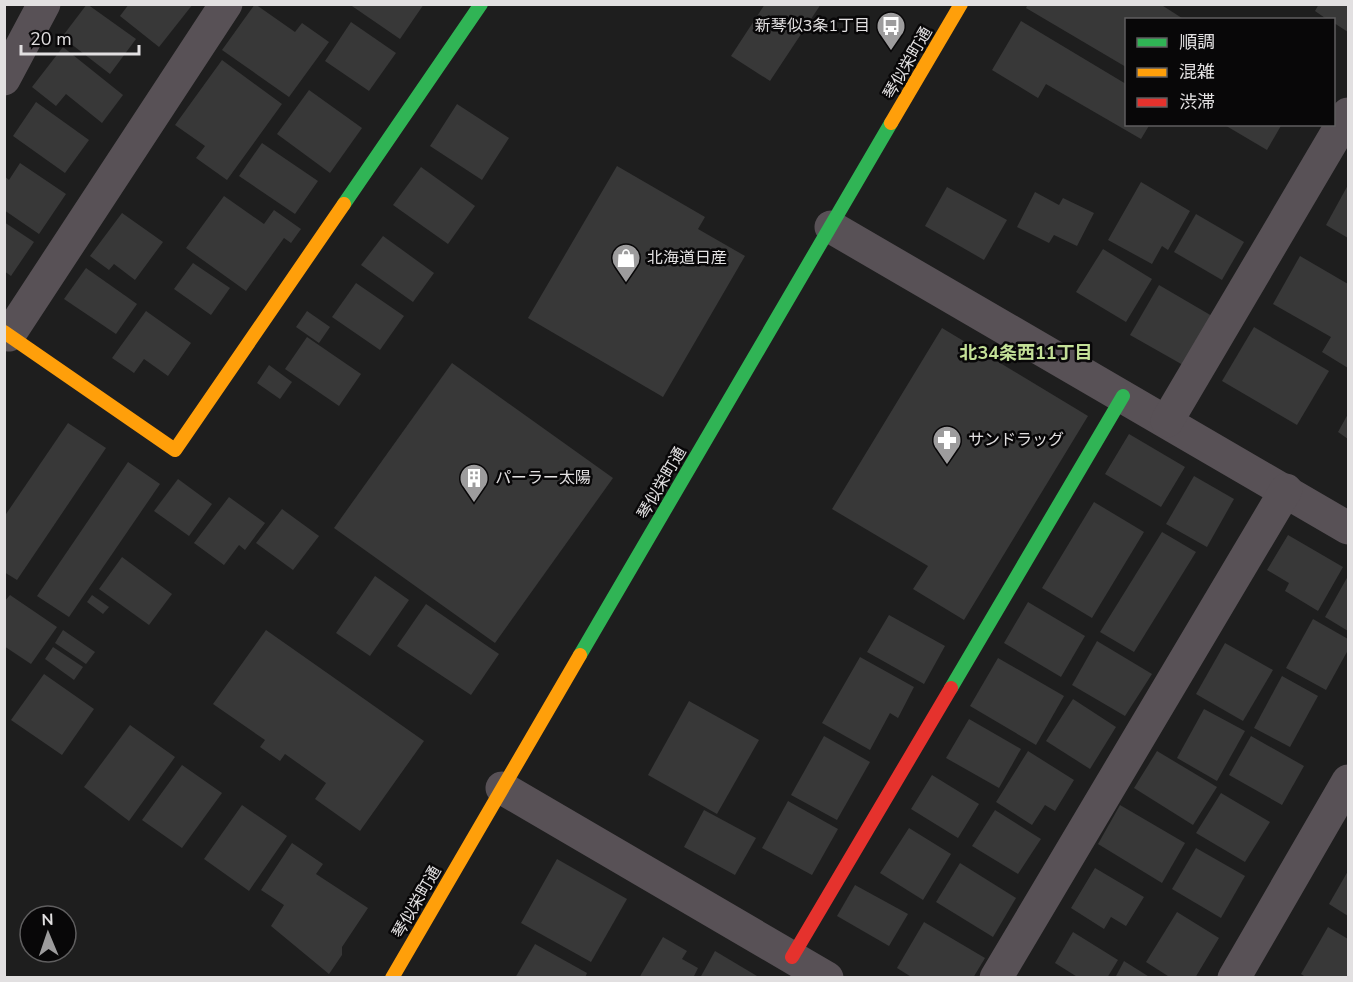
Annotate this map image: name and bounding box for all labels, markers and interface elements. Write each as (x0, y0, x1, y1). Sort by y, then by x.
bus stop icon: 新琴似3条1丁目 (875, 10, 907, 52)
place label: 新琴似3条1丁目 (755, 15, 870, 37)
scale bar (21, 18, 140, 56)
legend (1125, 18, 1335, 126)
street label: 琴似栄町通 (878, 23, 938, 103)
text: 20 m (30, 27, 72, 51)
text: 順調 (1179, 30, 1215, 54)
text: 混雑 (1179, 60, 1215, 84)
text: 渋滞 (1179, 90, 1215, 114)
shop icon: 北海道日産 (610, 242, 642, 284)
place label: 北海道日産 (647, 247, 727, 269)
district label: 北34条西11丁目 (959, 341, 1093, 365)
pharmacy icon: サンドラッグ (931, 424, 963, 466)
place label: サンドラッグ (968, 429, 1064, 451)
street label: 琴似栄町通 (632, 443, 692, 523)
building icon: パーラー太陽 (458, 462, 490, 504)
place label: パーラー太陽 (495, 467, 591, 489)
street label: 琴似栄町通 (387, 862, 447, 942)
north arrow (18, 904, 78, 964)
text: N (41, 909, 54, 931)

